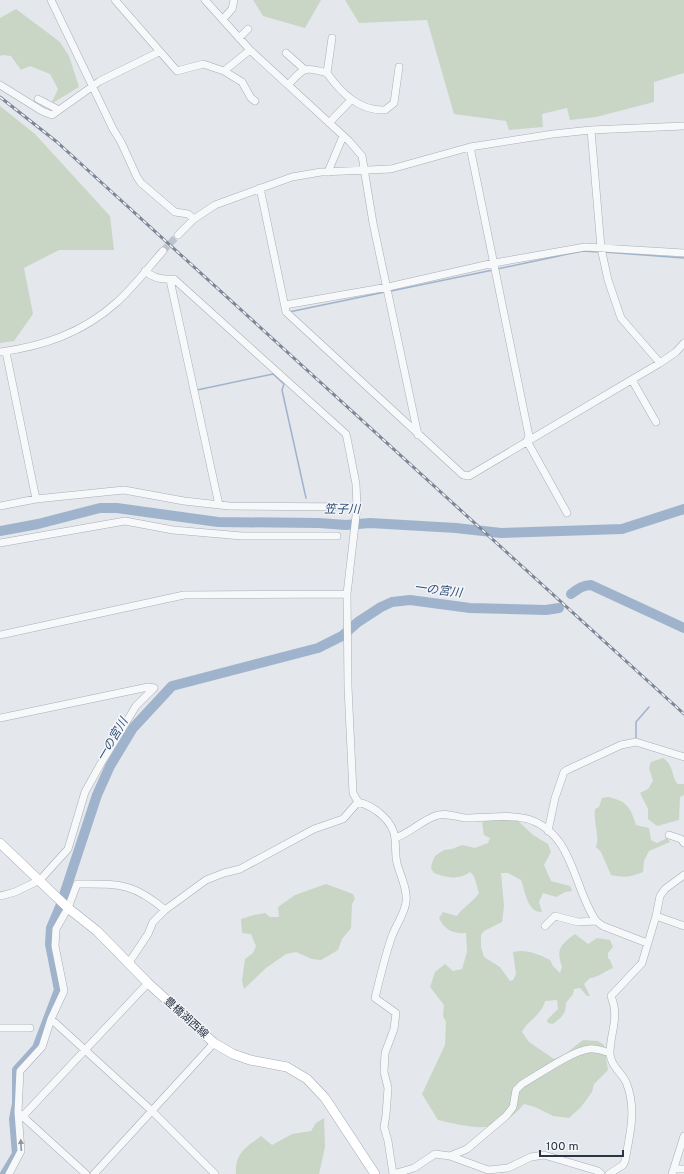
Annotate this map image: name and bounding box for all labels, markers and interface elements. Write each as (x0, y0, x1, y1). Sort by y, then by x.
water label: 笠子川 (324, 502, 362, 518)
water label: 一の宮川 (413, 580, 465, 602)
water label: 一の宮川 (94, 714, 133, 765)
street label: 豊橋湖西線 (161, 994, 211, 1042)
scale bar (540, 1132, 623, 1158)
one-way arrow (17, 1139, 24, 1151)
text: 100 m (546, 1139, 579, 1155)

